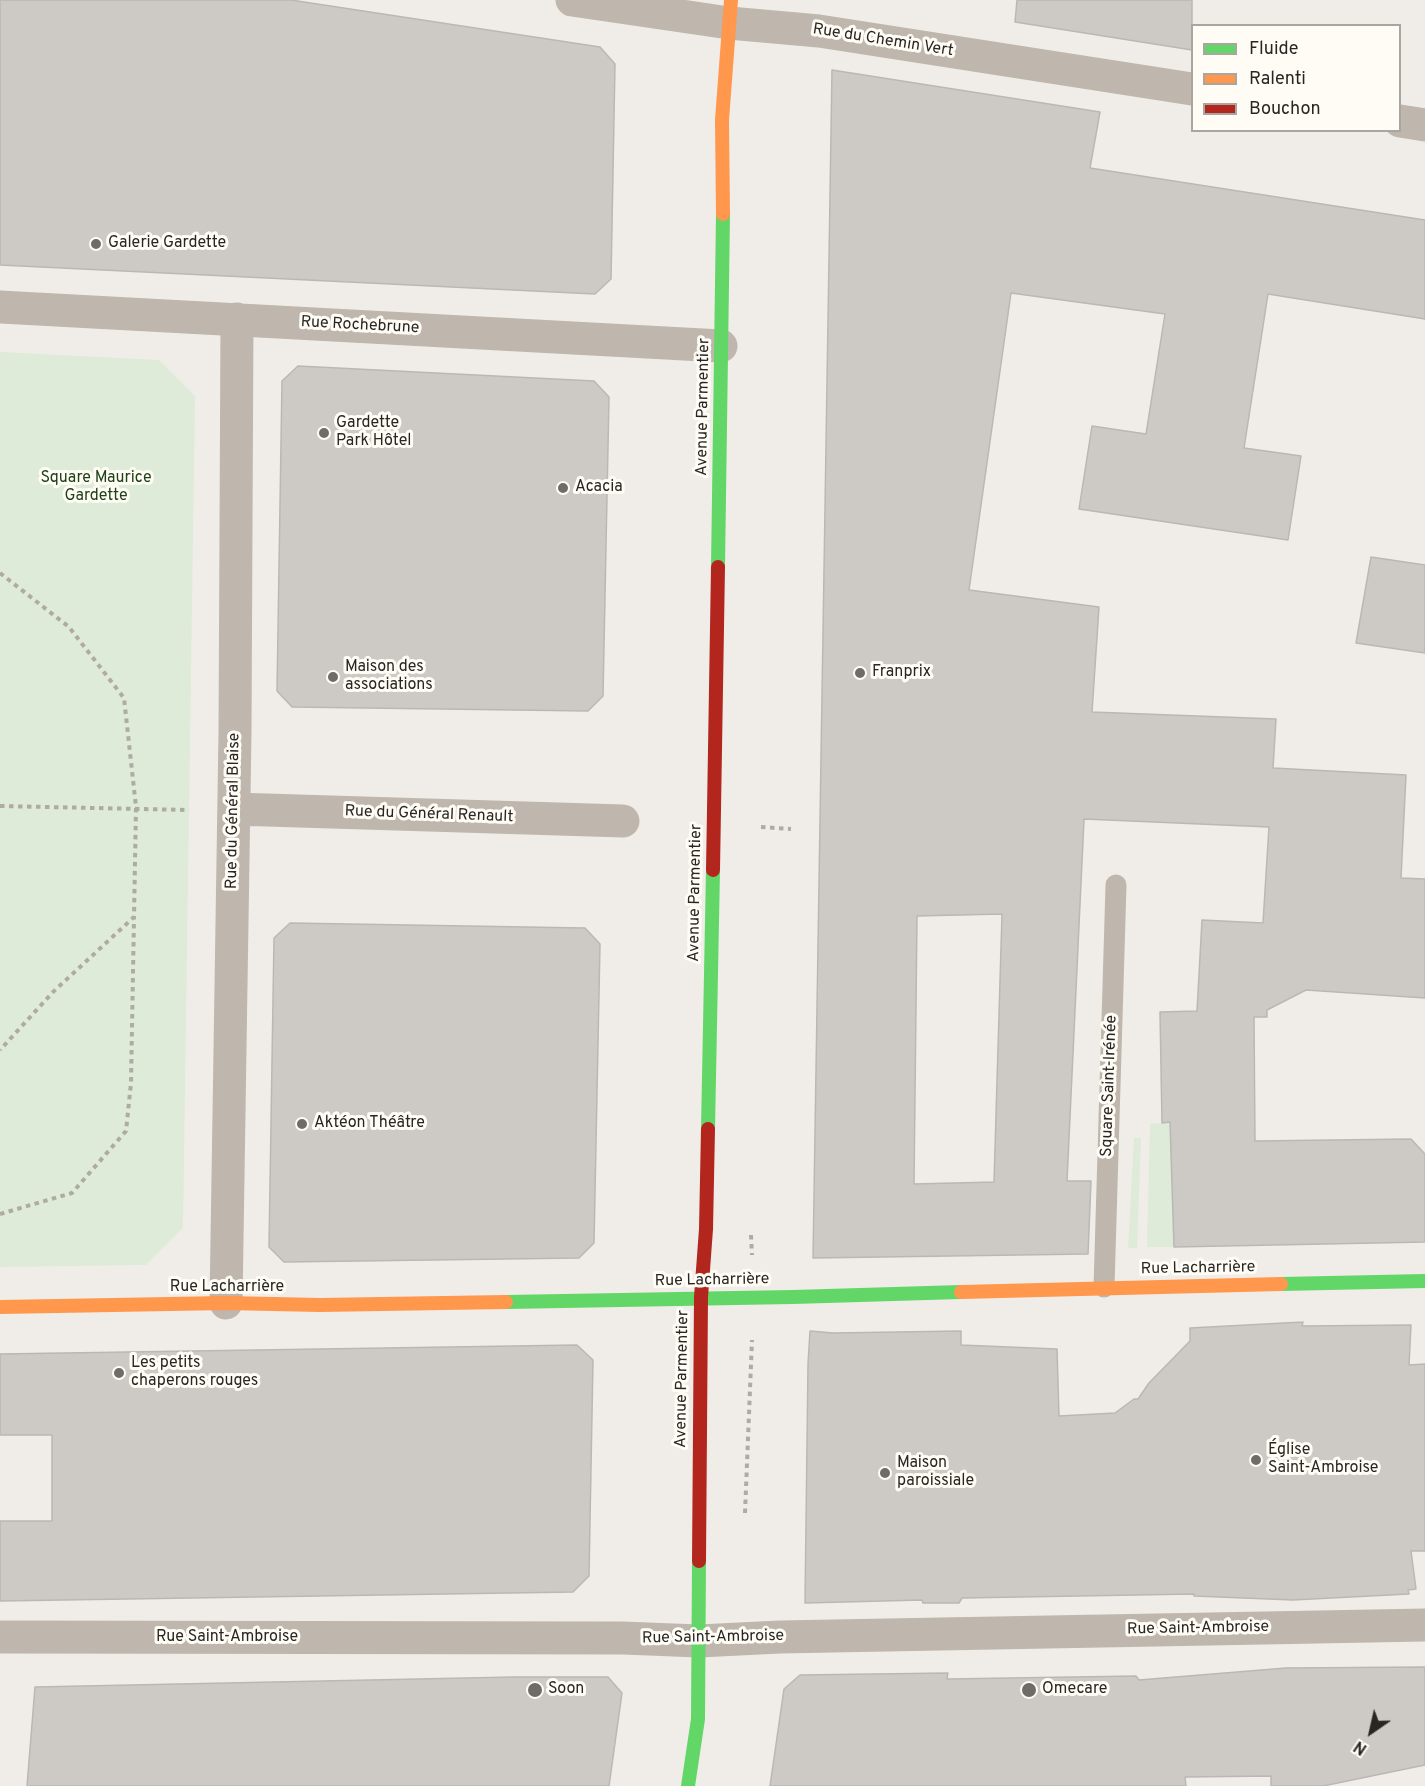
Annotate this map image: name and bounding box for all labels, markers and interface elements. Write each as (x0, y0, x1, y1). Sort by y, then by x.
street label: Rue du Chemin Vert (811, 20, 955, 62)
legend (1191, 24, 1401, 132)
text: Fluide (1249, 38, 1298, 61)
text: Ralenti (1249, 68, 1306, 91)
text: Bouchon (1249, 98, 1321, 121)
place label: Galerie Gardette (108, 234, 226, 254)
marker: Galerie Gardette (89, 237, 103, 251)
street label: Rue Rochebrune (300, 313, 420, 339)
street label: Avenue Parmentier (693, 338, 715, 476)
place label: Gardette Park Hôtel (336, 414, 411, 452)
marker: Gardette Park Hôtel (317, 426, 331, 440)
park label: Square Maurice Gardette (40, 469, 152, 507)
place label: Acacia (575, 478, 623, 498)
marker: Acacia (556, 481, 570, 495)
place label: Maison des associations (345, 658, 433, 696)
place label: Franprix (872, 663, 931, 683)
marker: Franprix (853, 666, 867, 680)
marker: Maison des associations (326, 670, 340, 684)
street label: Rue du Général Blaise (223, 733, 245, 889)
street label: Rue du Général Renault (344, 802, 514, 828)
street label: Avenue Parmentier (685, 824, 707, 962)
street label: Square Saint-Irénée (1098, 1015, 1122, 1157)
place label: Aktéon Théâtre (314, 1114, 425, 1134)
marker: Aktéon Théâtre (295, 1117, 309, 1131)
street label: Rue Lacharrière (1141, 1258, 1255, 1280)
street label: Rue Lacharrière (655, 1270, 769, 1292)
street label: Rue Lacharrière (170, 1278, 284, 1298)
street label: Avenue Parmentier (672, 1310, 694, 1448)
place label: Les petits chaperons rouges (131, 1354, 258, 1392)
marker: Les petits chaperons rouges (112, 1366, 126, 1380)
place label: Église Saint-Ambroise (1268, 1441, 1378, 1479)
marker: Église Saint-Ambroise (1249, 1453, 1263, 1467)
place label: Maison paroissiale (897, 1454, 974, 1492)
marker: Maison paroissiale (878, 1466, 892, 1480)
street label: Rue Saint-Ambroise (1127, 1618, 1269, 1640)
street label: Rue Saint-Ambroise (642, 1627, 784, 1649)
street label: Rue Saint-Ambroise (156, 1628, 298, 1648)
place label: Soon (548, 1680, 584, 1700)
place label: Omecare (1042, 1680, 1107, 1700)
marker: Soon (526, 1681, 544, 1699)
marker: Omecare (1020, 1681, 1038, 1699)
north arrow (1341, 1702, 1401, 1762)
text: N (1351, 1735, 1371, 1758)

